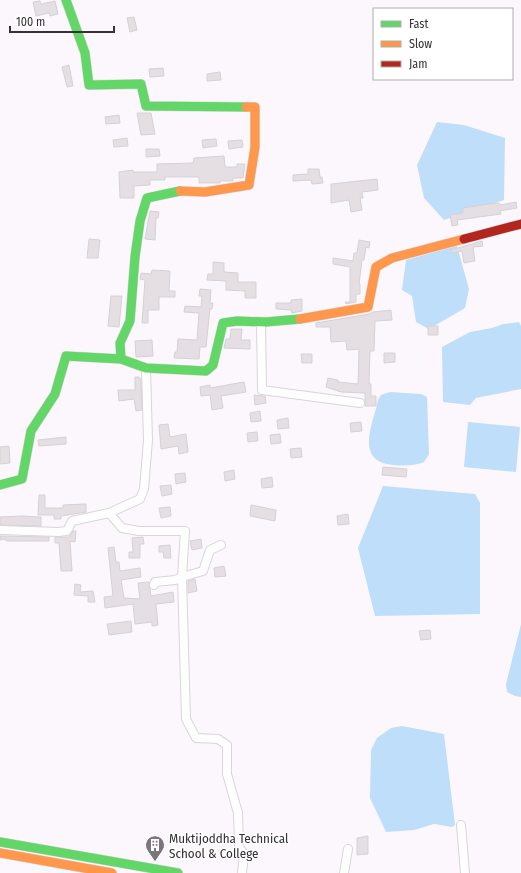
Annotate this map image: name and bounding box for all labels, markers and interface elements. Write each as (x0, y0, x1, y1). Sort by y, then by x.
scale bar (10, 8, 114, 34)
legend (373, 8, 513, 80)
text: 100 m (16, 15, 45, 29)
text: Fast (409, 17, 428, 31)
text: Slow (409, 37, 432, 51)
text: Jam (409, 57, 427, 71)
place label: Muktijoddha Technical School & College (169, 831, 289, 861)
building icon: Muktijoddha Technical School & College (144, 834, 166, 862)

